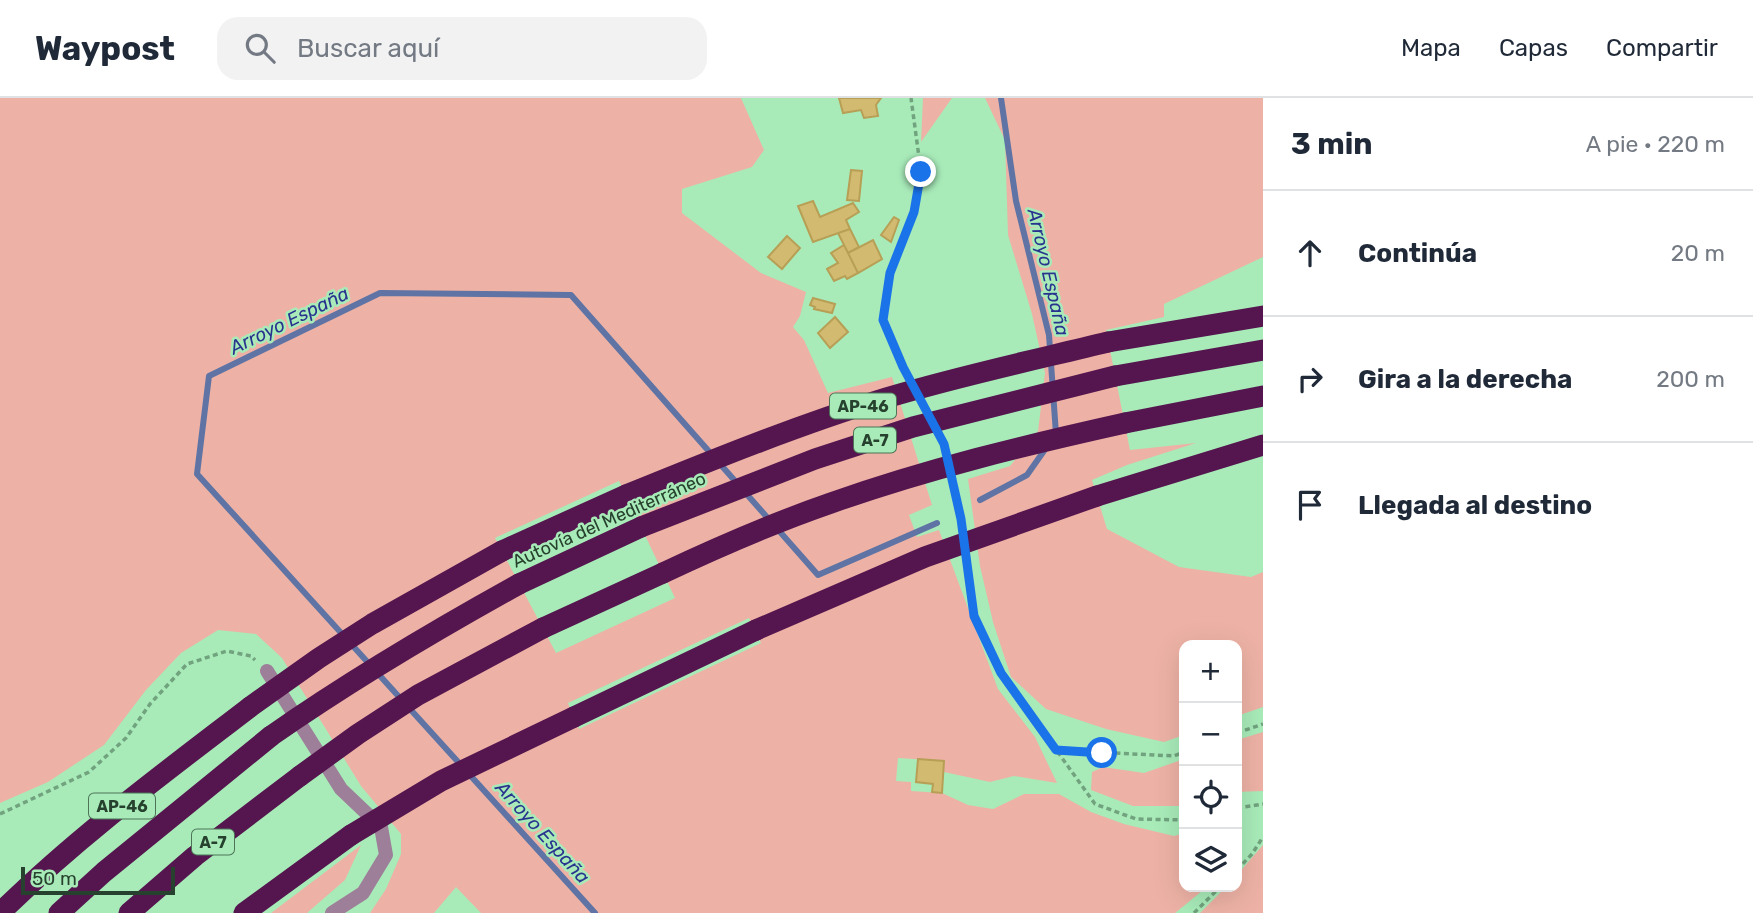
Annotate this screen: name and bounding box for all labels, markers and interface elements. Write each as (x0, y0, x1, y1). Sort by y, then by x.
search box (217, 17, 707, 80)
text: Waypost (35, 29, 175, 68)
icon: search (241, 29, 279, 67)
text: Buscar aquí (297, 33, 439, 64)
text: Mapa (1401, 34, 1461, 62)
text: Capas (1499, 34, 1568, 62)
text: Compartir (1606, 34, 1718, 62)
text: 3 min (1291, 126, 1373, 162)
text: A pie · 220 m (1586, 130, 1725, 158)
route end (905, 156, 936, 187)
water label: Arroyo España (1022, 205, 1074, 338)
icon: ahead (1291, 234, 1329, 272)
text: Continúa (1358, 238, 1477, 269)
text: 20 m (1671, 239, 1725, 267)
water label: Arroyo España (225, 282, 353, 360)
icon: right (1291, 360, 1329, 398)
text: Gira a la derecha (1358, 364, 1572, 395)
text: 200 m (1656, 365, 1725, 393)
road number: AP-46 (830, 394, 896, 418)
road number: A-7 (854, 428, 896, 452)
street label: Autovía del Mediterráneo (509, 467, 709, 573)
icon: arrive (1291, 486, 1329, 524)
text: Llegada al destino (1358, 490, 1592, 521)
map controls (1179, 640, 1242, 892)
button: + (1179, 640, 1242, 703)
button: − (1179, 703, 1242, 766)
route start (1086, 737, 1117, 768)
button: locate (1179, 766, 1242, 829)
water label: Arroyo España (490, 776, 595, 888)
road number: AP-46 (89, 793, 155, 818)
button: layers (1179, 829, 1242, 892)
road number: A-7 (192, 830, 234, 855)
scale bar (21, 864, 175, 896)
text: 50 m (32, 867, 77, 890)

